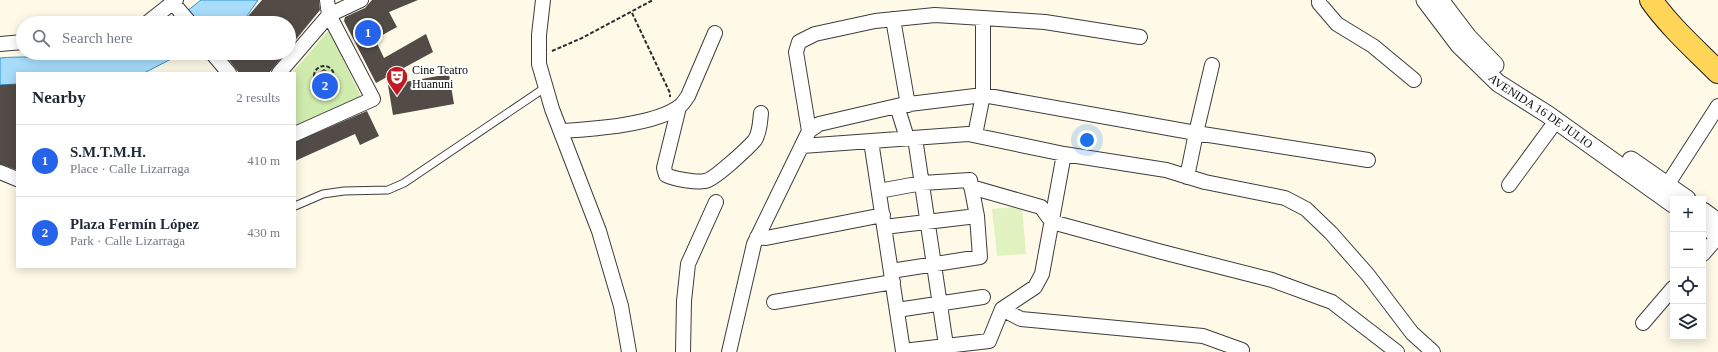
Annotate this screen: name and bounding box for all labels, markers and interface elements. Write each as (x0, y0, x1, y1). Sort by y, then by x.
search box (16, 16, 296, 60)
pin: 1 (355, 18, 381, 48)
icon: search (30, 27, 52, 49)
text: Search here (62, 30, 132, 46)
place label: Cine Teatro Huanuni (412, 63, 468, 91)
theatre icon: Cine Teatro Huanuni (384, 64, 410, 97)
pin: 2 (312, 71, 338, 101)
street label: AVENIDA 16 DE JULIO (1486, 71, 1596, 152)
text: Nearby (32, 88, 86, 107)
text: 2 results (236, 90, 280, 105)
your location (1077, 130, 1097, 150)
text: S.M.T.M.H. (70, 144, 146, 160)
text: 1 (42, 153, 48, 168)
text: 410 m (247, 153, 280, 168)
text: Place · Calle Lizarraga (70, 161, 189, 176)
map controls (1670, 196, 1706, 340)
button: + (1670, 196, 1706, 232)
text: Plaza Fermín López (70, 216, 199, 232)
text: 2 (42, 225, 48, 240)
text: 430 m (247, 225, 280, 240)
button: − (1670, 232, 1706, 268)
text: Park · Calle Lizarraga (70, 233, 185, 248)
button: locate (1670, 268, 1706, 304)
button: layers (1670, 304, 1706, 340)

